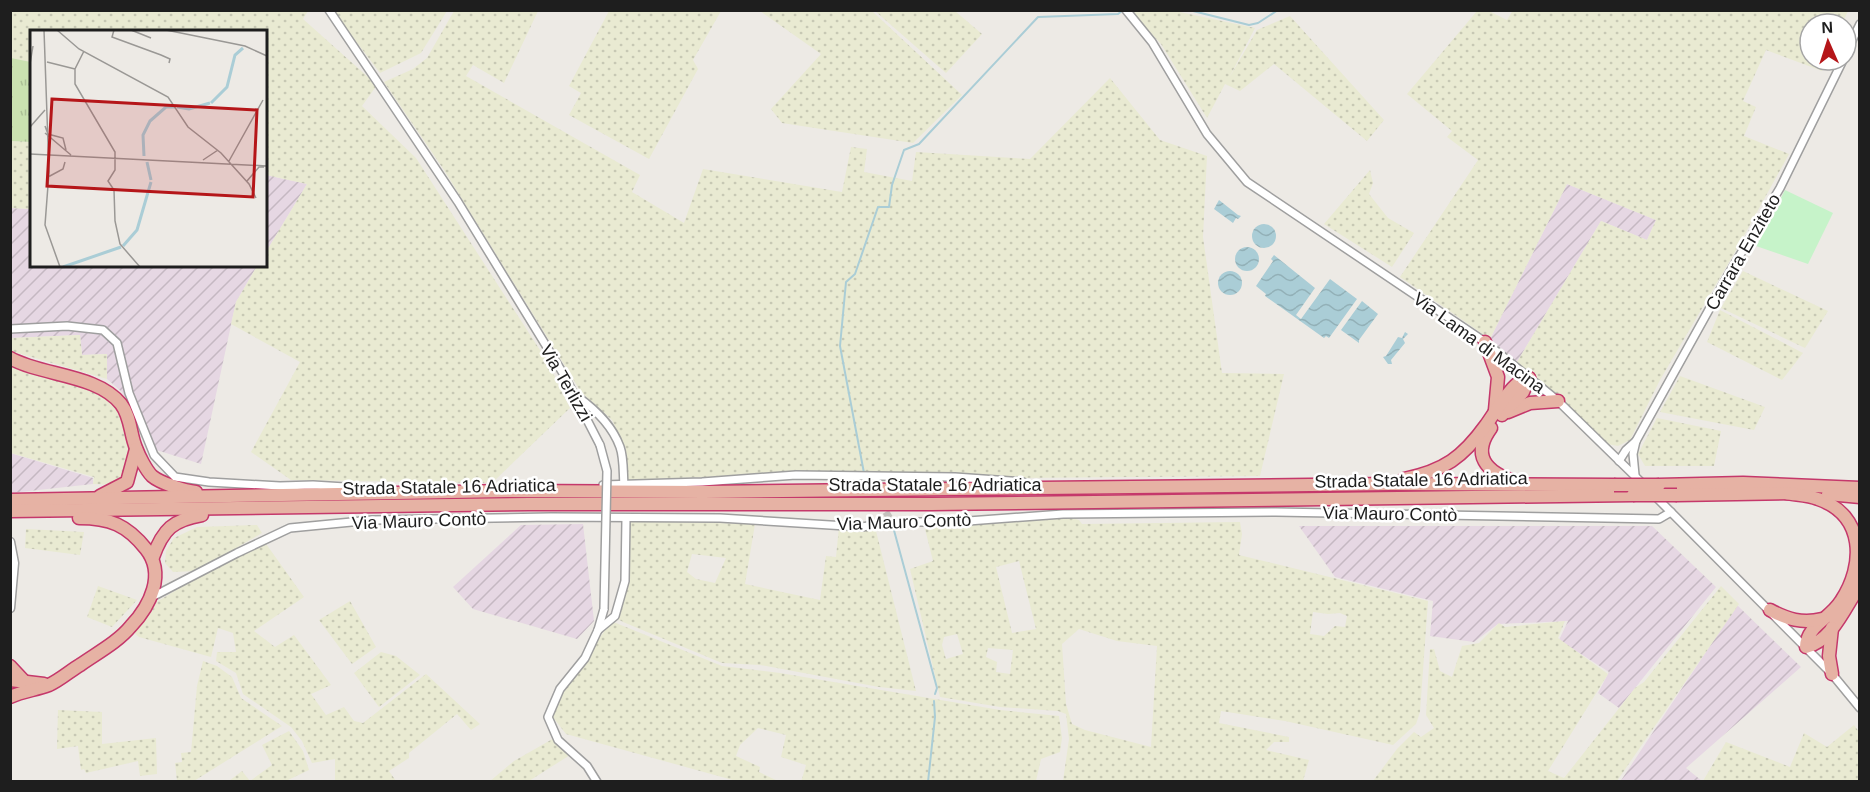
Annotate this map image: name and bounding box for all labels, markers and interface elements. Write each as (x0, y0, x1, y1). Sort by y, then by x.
north arrow (1798, 12, 1858, 72)
text: N (1821, 19, 1833, 36)
inset map (30, 30, 267, 267)
street label: Carrara Enziteto (1702, 190, 1784, 314)
street label: Via Lama di Macina (1409, 289, 1549, 398)
street label: Via Terlizzi (536, 341, 596, 425)
street label: Strada Statale 16 Adriatica (1314, 468, 1529, 492)
street label: Strada Statale 16 Adriatica (342, 475, 557, 499)
street label: Strada Statale 16 Adriatica (828, 475, 1043, 495)
street label: Via Mauro Contò (1322, 503, 1458, 525)
street label: Via Mauro Contò (351, 509, 487, 533)
street label: Via Mauro Contò (836, 510, 972, 534)

